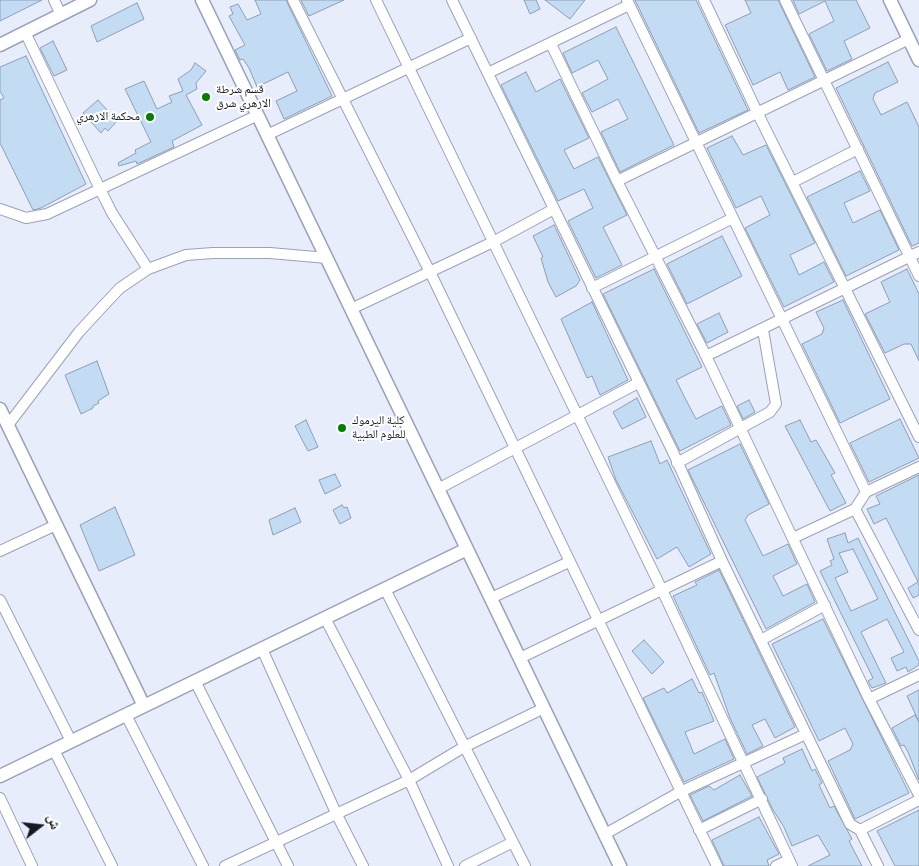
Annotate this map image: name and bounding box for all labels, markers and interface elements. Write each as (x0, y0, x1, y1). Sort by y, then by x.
place label: قسم شرطة الازهري شرق (216, 83, 271, 111)
marker: قسم شرطة الازهري شرق (200, 91, 212, 103)
place label: محكمة الازهري (76, 110, 140, 124)
marker: محكمة الازهري (144, 111, 156, 123)
place label: كلية اليرموك للعلوم الطبية (352, 414, 405, 442)
marker: كلية اليرموك للعلوم الطبية (336, 422, 348, 434)
north arrow (15, 801, 65, 851)
text: ش (44, 812, 66, 831)

